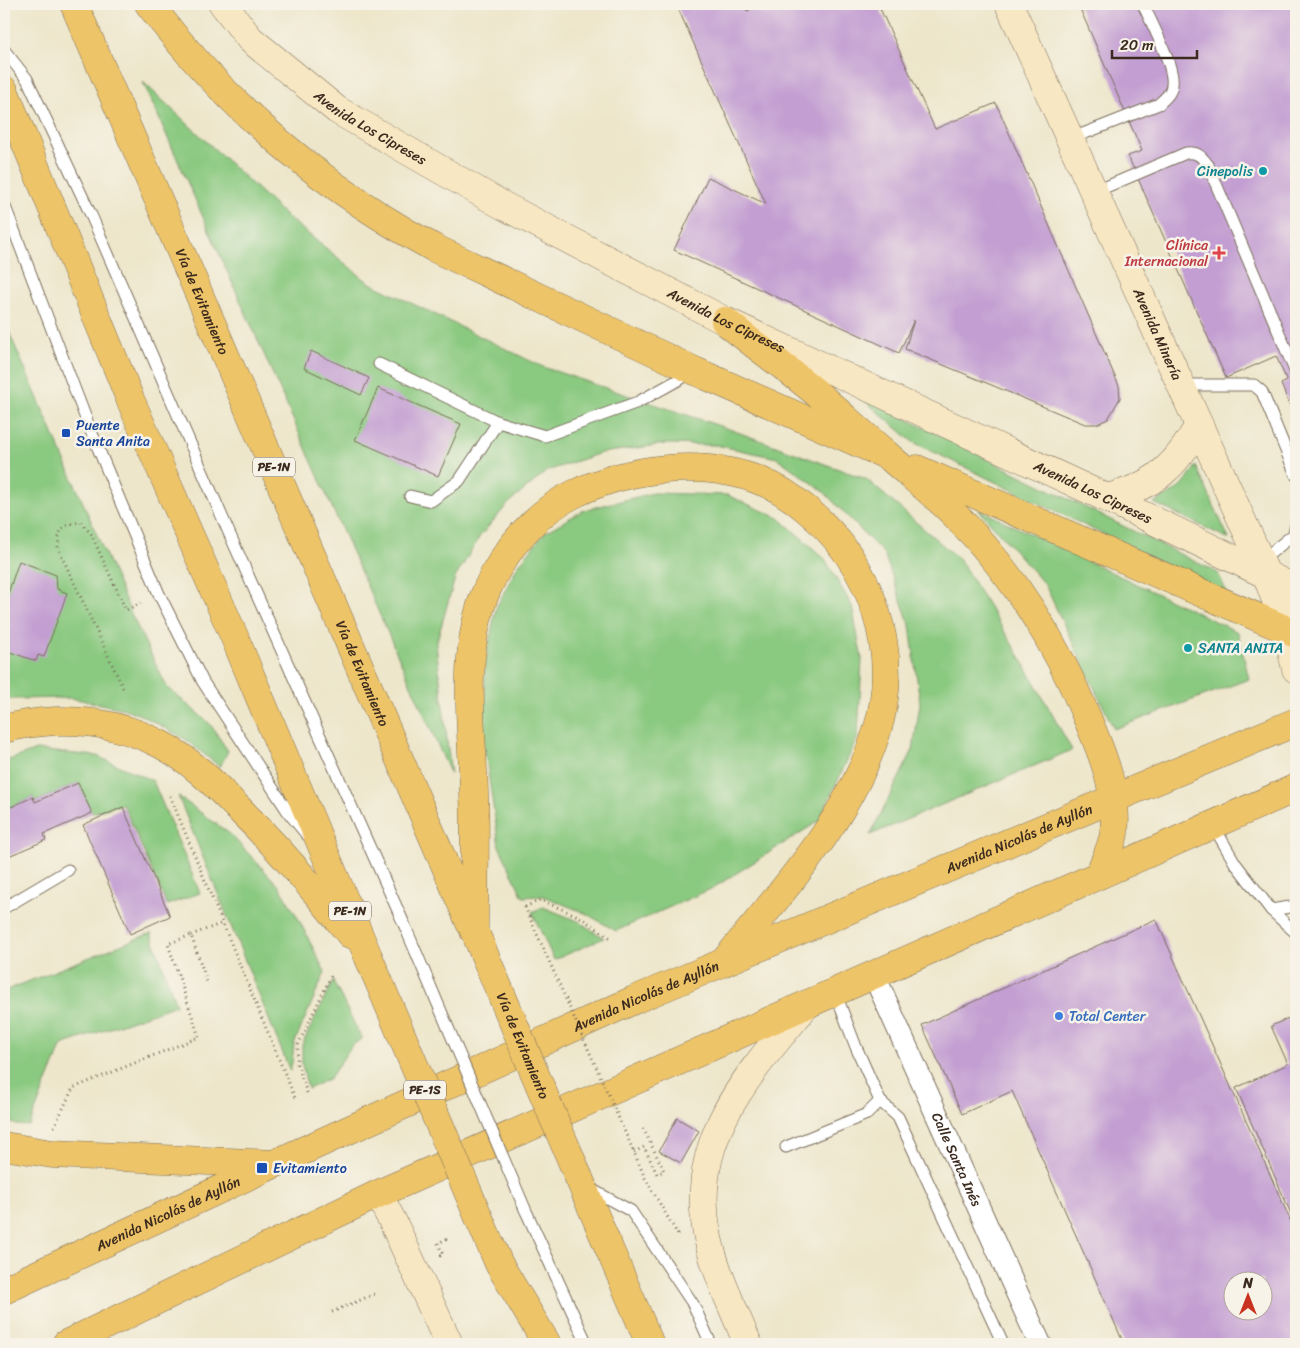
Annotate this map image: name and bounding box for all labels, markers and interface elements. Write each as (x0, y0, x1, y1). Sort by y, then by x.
scale bar (1112, 28, 1198, 60)
text: 20 m (1120, 32, 1154, 58)
street label: Avenida Los Cipreses (308, 83, 432, 172)
place label: Cinepolis (1197, 159, 1254, 184)
marker: Cinepolis (1257, 165, 1269, 177)
place label: Clínica Internacional (1124, 233, 1209, 274)
street label: Vía de Evitamiento (168, 244, 236, 359)
marker: Clínica Internacional (1212, 246, 1226, 260)
street label: Avenida Los Cipreses (662, 280, 790, 360)
street label: Avenida Minería (1126, 283, 1190, 384)
place label: Puente Santa Anita (76, 413, 150, 454)
marker: Puente Santa Anita (60, 427, 72, 439)
street label: Avenida Los Cipreses (1029, 453, 1157, 531)
road number: PE-1N (253, 458, 295, 477)
street label: Vía de Evitamiento (329, 616, 396, 731)
place label: SANTA ANITA (1198, 636, 1283, 661)
marker: SANTA ANITA (1182, 642, 1194, 654)
street label: Avenida Nicolás de Ayllón (941, 796, 1097, 881)
road number: PE-1N (329, 901, 371, 920)
street label: Avenida Nicolás de Ayllón (568, 953, 723, 1039)
street label: Vía de Evitamiento (489, 988, 557, 1103)
place label: Total Center (1069, 1004, 1147, 1029)
marker: Total Center (1053, 1010, 1065, 1022)
road number: PE-1S (404, 1080, 446, 1100)
street label: Calle Santa Inés (925, 1108, 989, 1211)
place label: Evitamiento (273, 1156, 347, 1181)
marker: Evitamiento (255, 1161, 269, 1175)
street label: Avenida Nicolás de Ayllón (90, 1169, 245, 1258)
north arrow (1222, 1270, 1272, 1320)
text: N (1242, 1271, 1253, 1296)

